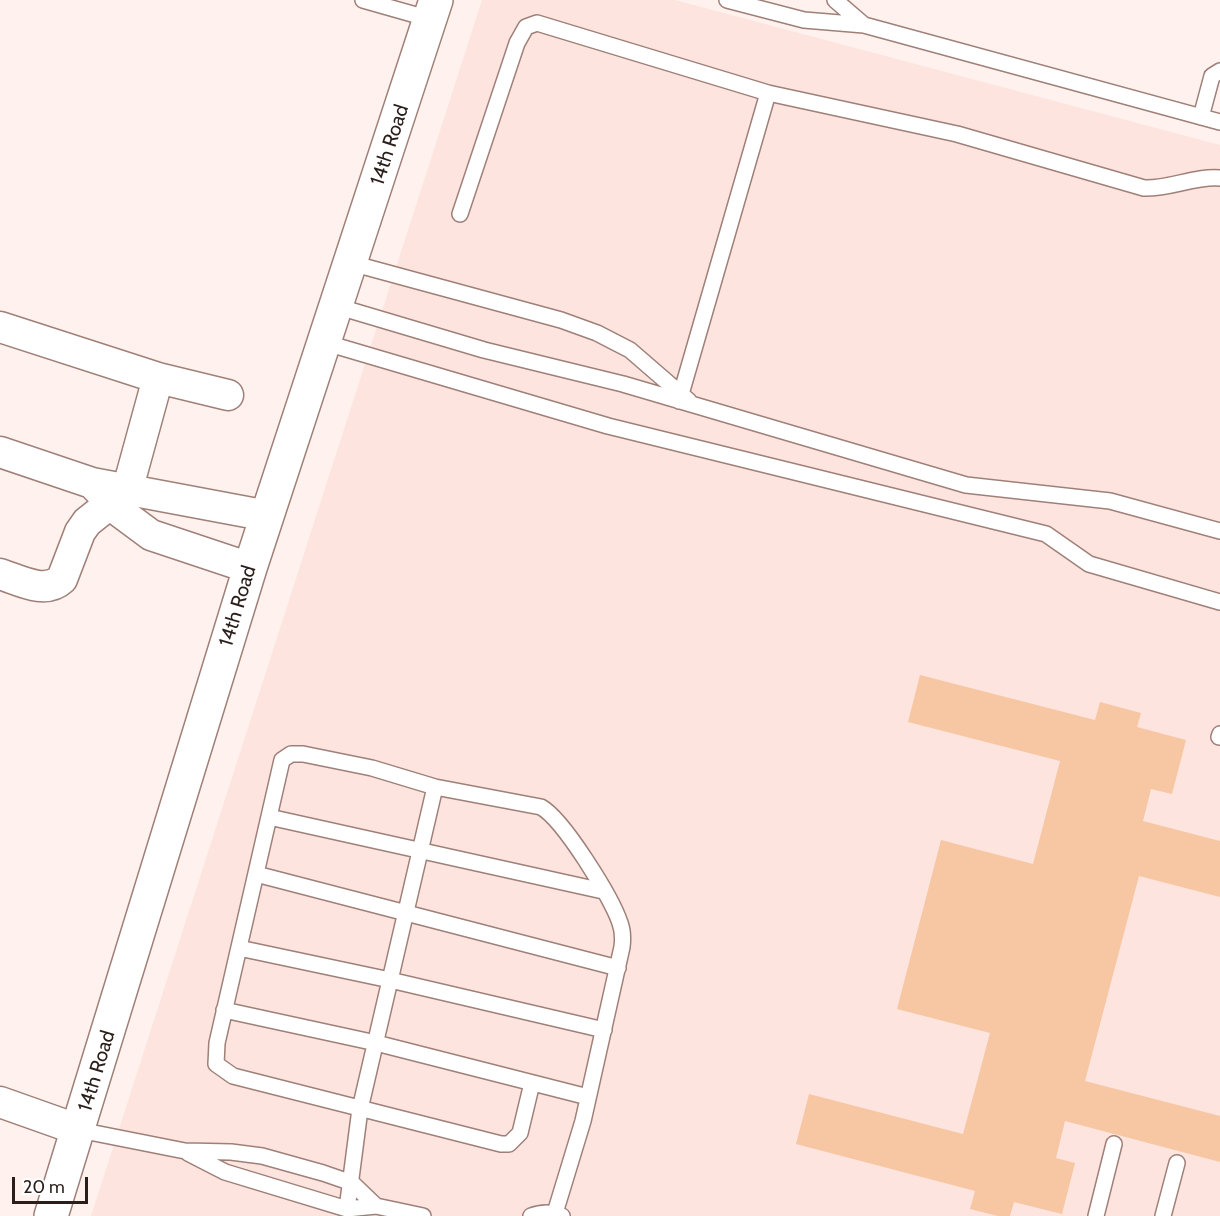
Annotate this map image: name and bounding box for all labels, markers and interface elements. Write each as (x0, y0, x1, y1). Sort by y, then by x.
street label: 14th Road (366, 102, 414, 188)
street label: 14th Road (214, 563, 262, 649)
street label: 14th Road (73, 1028, 121, 1114)
scale bar (15, 1165, 92, 1203)
text: 20 m (23, 1176, 65, 1198)

